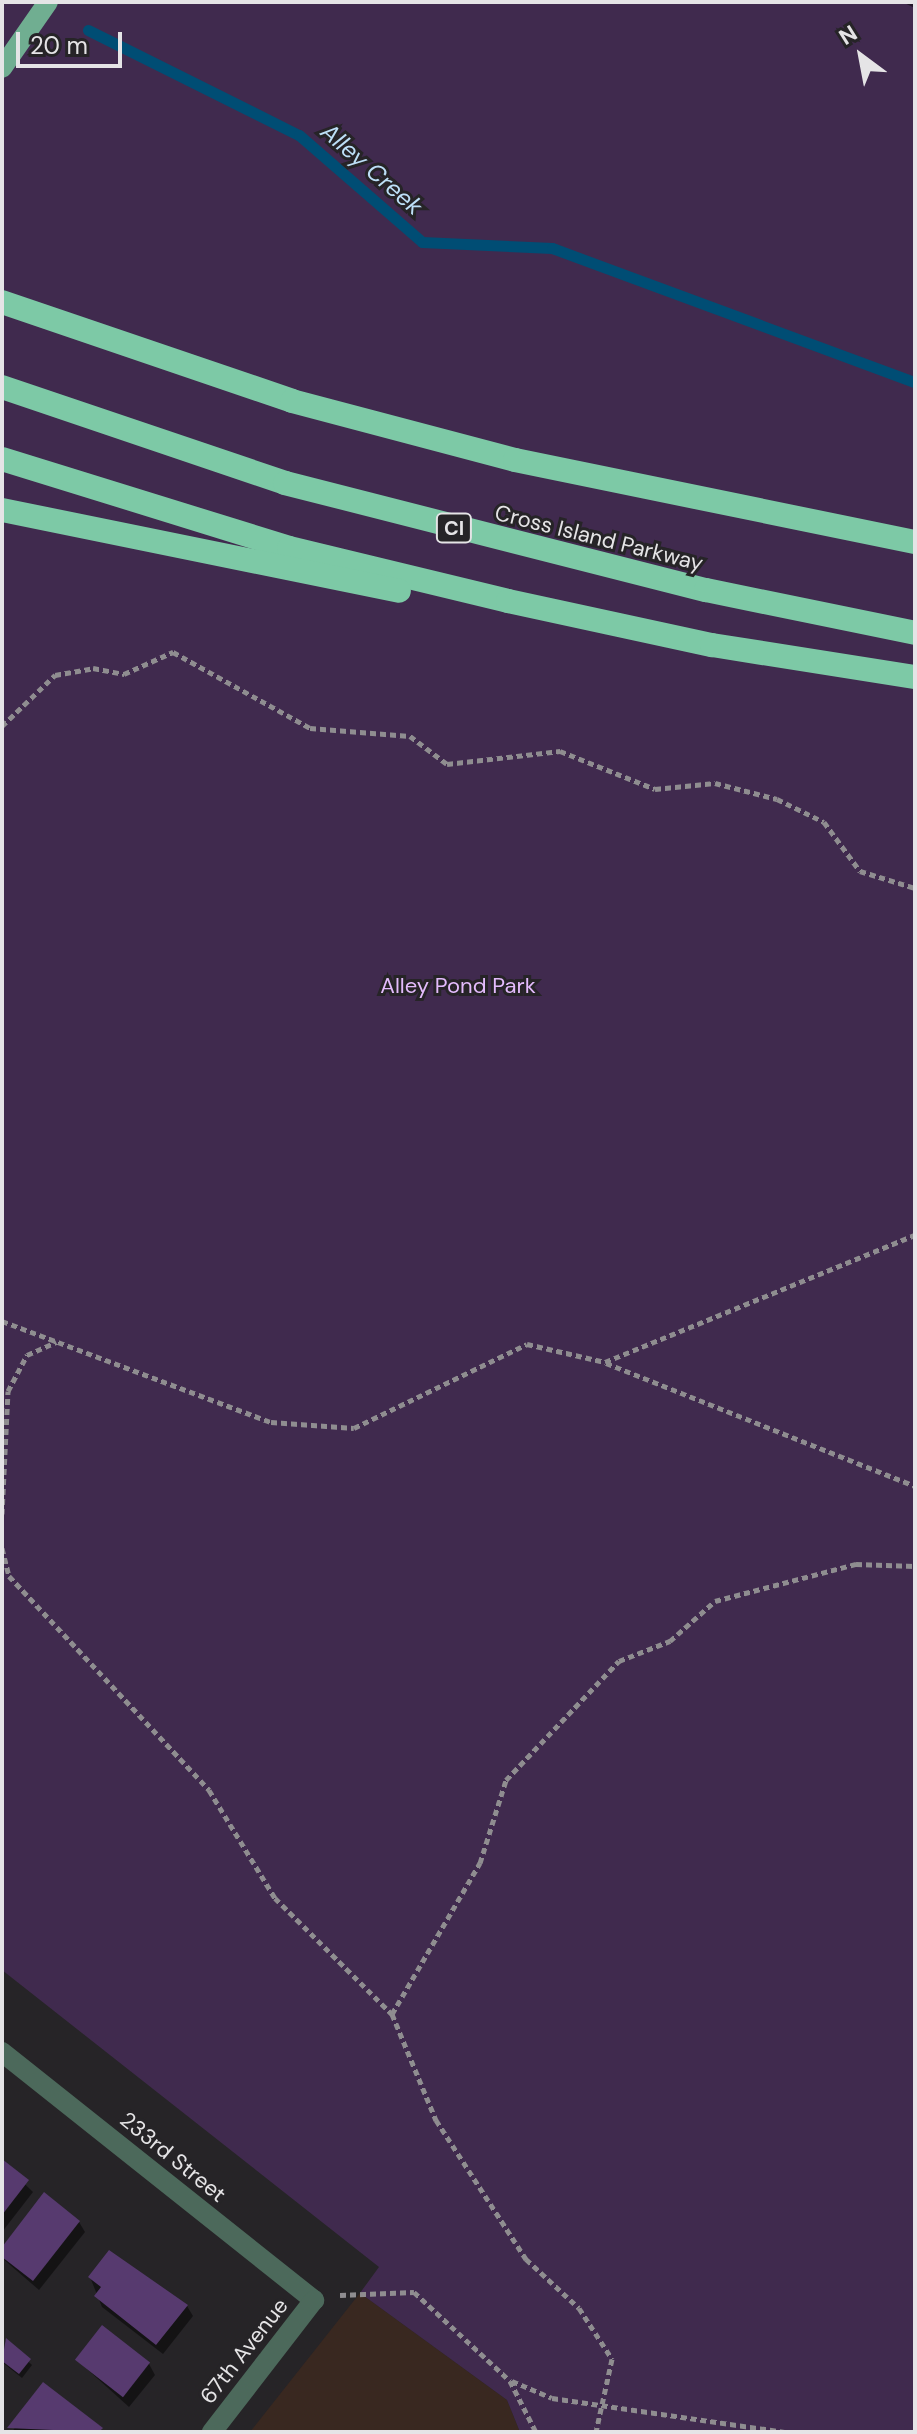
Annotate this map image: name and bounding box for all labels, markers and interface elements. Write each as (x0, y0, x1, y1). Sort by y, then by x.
scale bar (20, 16, 126, 66)
north arrow (821, 16, 901, 96)
text: N (834, 19, 862, 52)
text: 20 m (30, 30, 88, 61)
water label: Alley Creek (315, 117, 429, 221)
street label: Cross Island Parkway (492, 499, 706, 577)
road number: CI (434, 512, 474, 544)
park label: Alley Pond Park (380, 973, 536, 999)
street label: 233rd Street (115, 2106, 231, 2208)
street label: 67th Avenue (195, 2293, 293, 2409)

